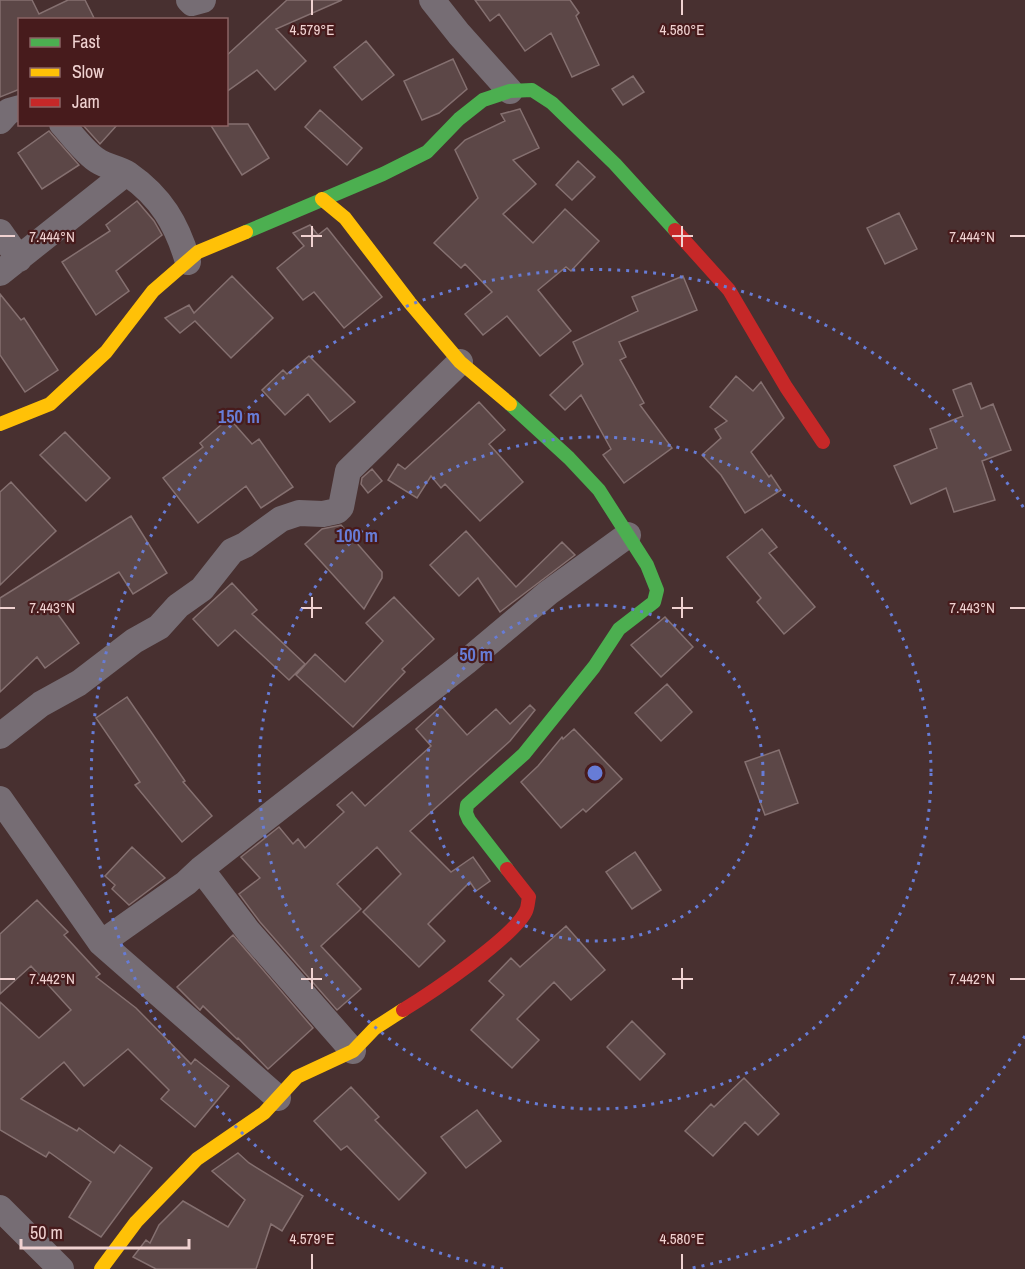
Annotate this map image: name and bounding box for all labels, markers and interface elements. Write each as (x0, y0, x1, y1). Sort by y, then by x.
legend (18, 18, 228, 126)
text: 4.579°E (290, 19, 335, 40)
text: 4.580°E (660, 19, 705, 40)
text: Fast (72, 29, 100, 54)
text: Slow (72, 59, 104, 84)
text: Jam (72, 89, 100, 114)
text: 7.444°N (29, 226, 75, 247)
text: 7.444°N (949, 226, 995, 247)
text: 150 m (218, 404, 260, 429)
text: 100 m (336, 523, 378, 548)
text: 7.443°N (29, 597, 75, 618)
text: 7.443°N (949, 597, 995, 618)
text: 50 m (459, 642, 493, 667)
centre of rings (585, 763, 605, 783)
text: 7.442°N (29, 968, 75, 989)
text: 7.442°N (949, 968, 995, 989)
scale bar (21, 1212, 189, 1250)
text: 50 m (30, 1220, 63, 1245)
text: 4.579°E (290, 1228, 335, 1249)
text: 4.580°E (660, 1228, 705, 1249)

